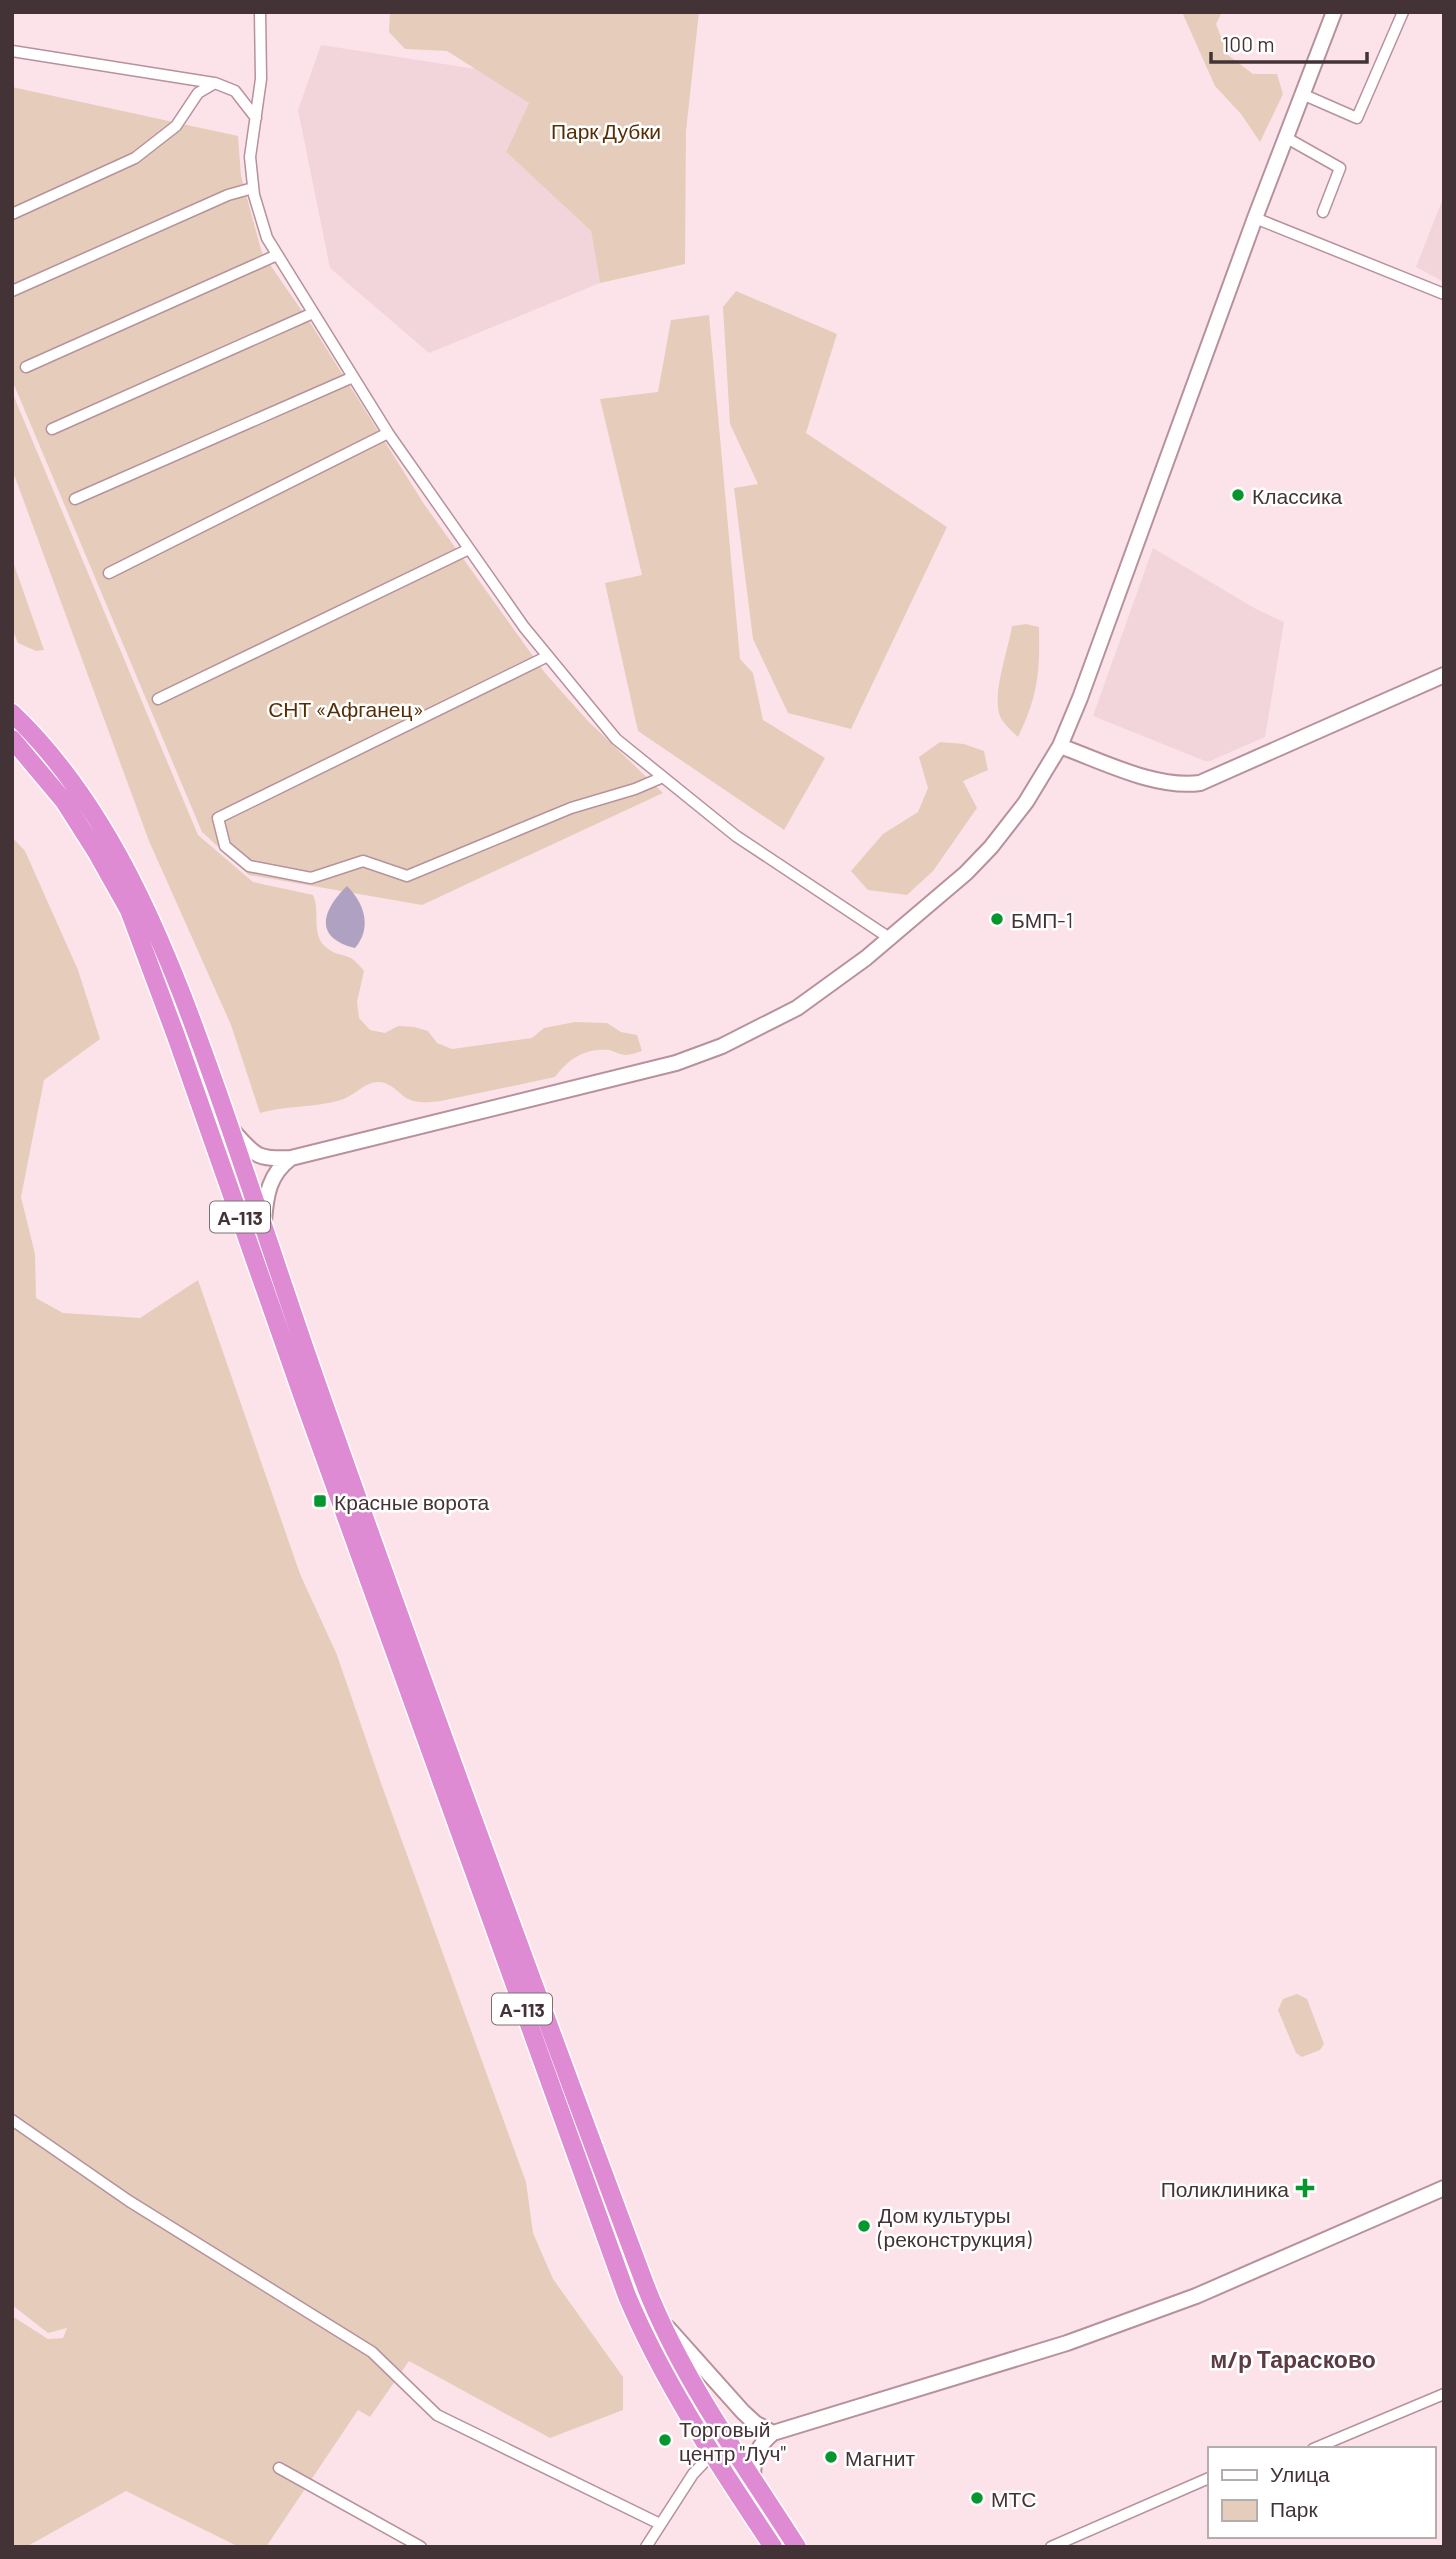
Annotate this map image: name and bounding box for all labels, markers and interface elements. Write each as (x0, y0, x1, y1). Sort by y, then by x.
scale bar (1211, 21, 1367, 65)
text: 100 m (1222, 31, 1275, 56)
park label: Парк Дубки (551, 118, 661, 143)
place label: Классика (1252, 483, 1343, 508)
marker: Классика (1230, 487, 1246, 503)
park label: СНТ «Афганец» (268, 696, 424, 721)
place label: БМП-1 (1011, 907, 1073, 932)
marker: БМП-1 (989, 911, 1005, 927)
road number: А-113 (210, 1202, 270, 1232)
place label: Красные ворота (334, 1489, 490, 1514)
marker: Красные ворота (312, 1493, 328, 1509)
road number: А-113 (492, 1994, 552, 2024)
place label: Поликлиника (1161, 2176, 1289, 2201)
marker: Поликлиника (1295, 2178, 1315, 2198)
place label: Дом культуры (реконструкция) (877, 2202, 1032, 2251)
marker: Дом культуры (реконструкция) (856, 2218, 872, 2234)
district label: м/р Тарасково (1210, 2345, 1376, 2373)
place label: Торговый центр "Луч" (679, 2416, 786, 2465)
marker: Торговый центр "Луч" (657, 2432, 673, 2448)
place label: Магнит (845, 2445, 915, 2470)
legend (1208, 2447, 1435, 2538)
marker: Магнит (823, 2449, 839, 2465)
text: Улица (1270, 2461, 1330, 2486)
place label: МТС (991, 2486, 1037, 2511)
marker: МТС (969, 2490, 985, 2506)
text: Парк (1270, 2496, 1318, 2521)

